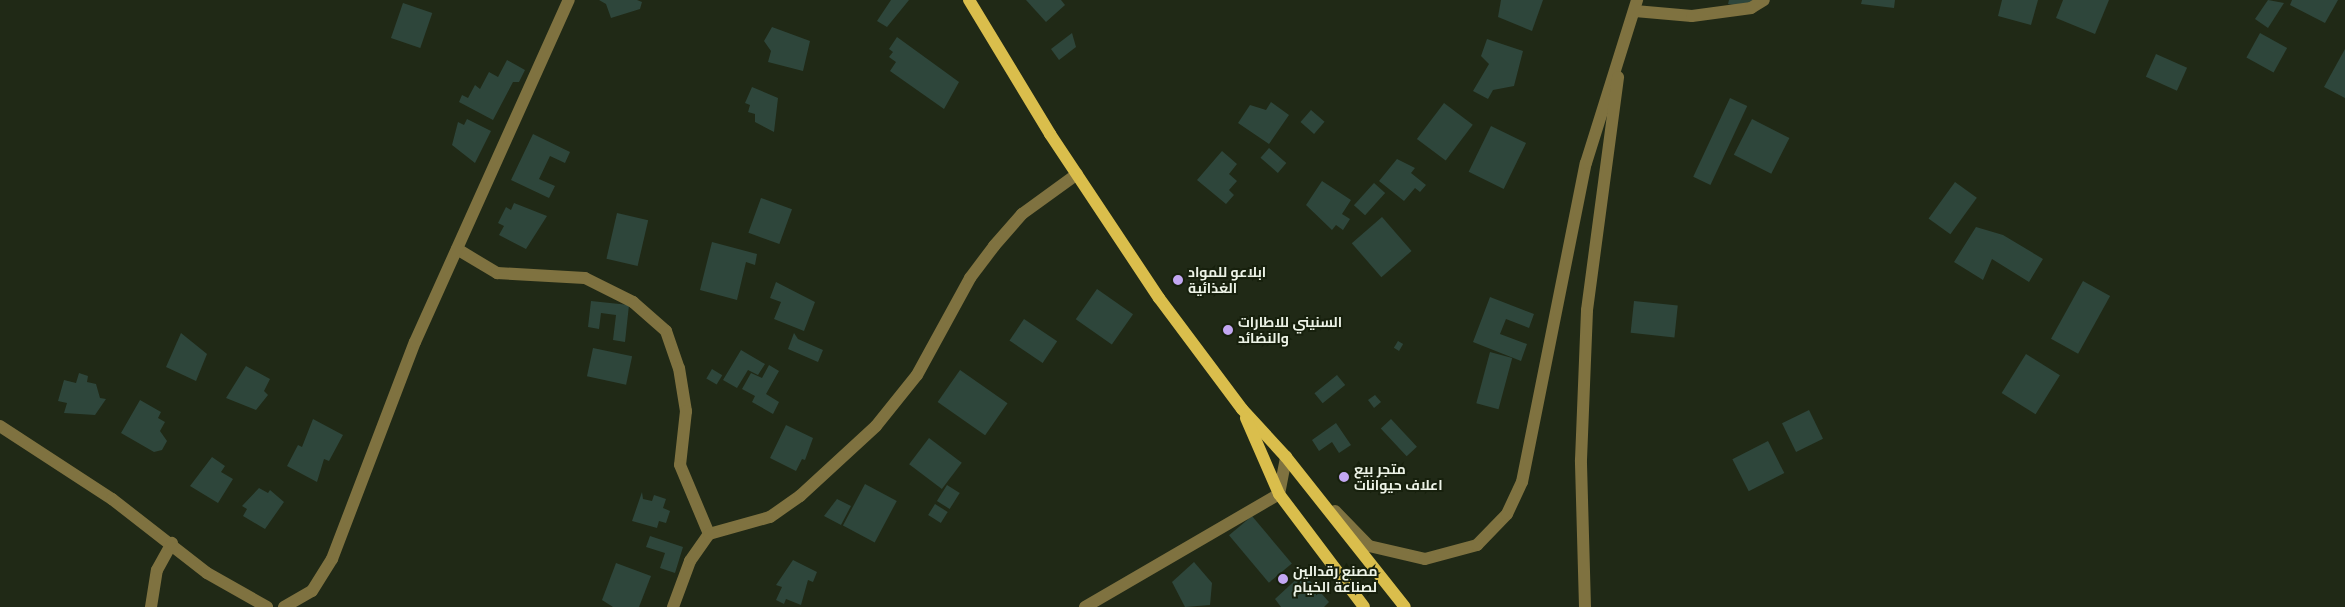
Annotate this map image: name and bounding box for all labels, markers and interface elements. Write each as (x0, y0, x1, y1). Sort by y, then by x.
place label: ابلاعو للمواد الغذائية (1188, 264, 1266, 296)
marker: ابلاعو للمواد الغذائية (1172, 274, 1184, 286)
place label: السنيني للاطارات والنضائد (1238, 314, 1342, 347)
marker: السنيني للاطارات والنضائد (1222, 324, 1234, 336)
place label: متجر بيع اعلاف حيوانات (1354, 461, 1443, 494)
marker: متجر بيع اعلاف حيوانات (1338, 471, 1350, 483)
place label: مصنع رقدالين لصناعة الخيام (1293, 563, 1377, 596)
marker: مصنع رقدالين لصناعة الخيام (1277, 573, 1289, 585)

